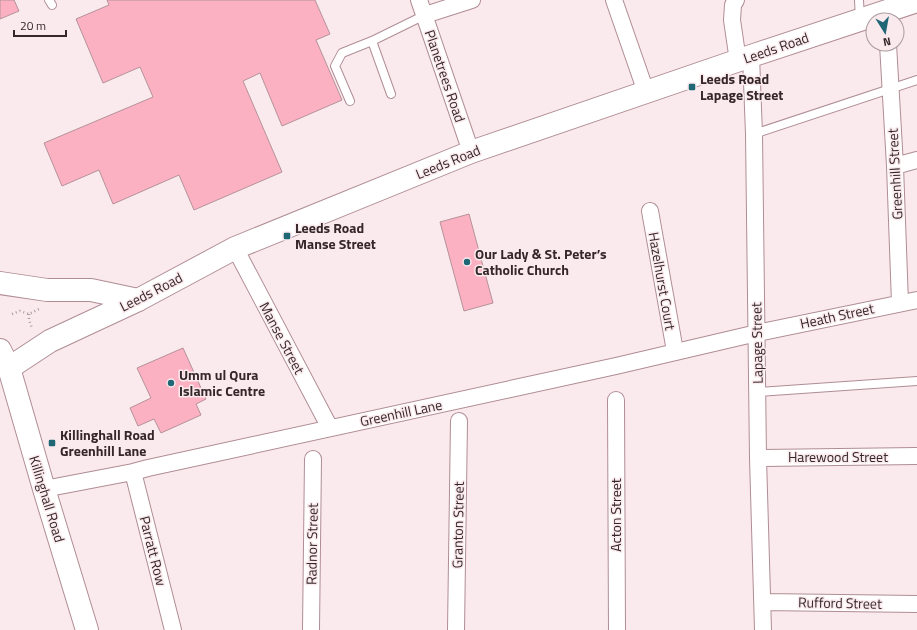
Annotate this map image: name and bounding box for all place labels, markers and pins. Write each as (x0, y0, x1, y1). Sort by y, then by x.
place label: Leeds Road Lapage Street (700, 68, 783, 105)
marker: Leeds Road Lapage Street (687, 82, 697, 92)
place label: Leeds Road Manse Street (295, 217, 376, 254)
marker: Leeds Road Manse Street (282, 231, 292, 241)
place label: Our Lady & St. Peter’s Catholic Church (475, 243, 607, 280)
marker: Our Lady & St. Peter’s Catholic Church (462, 257, 472, 267)
place label: Umm ul Qura Islamic Centre (179, 364, 265, 401)
marker: Umm ul Qura Islamic Centre (166, 378, 176, 388)
place label: Killinghall Road Greenhill Lane (60, 424, 155, 461)
marker: Killinghall Road Greenhill Lane (47, 438, 57, 448)

